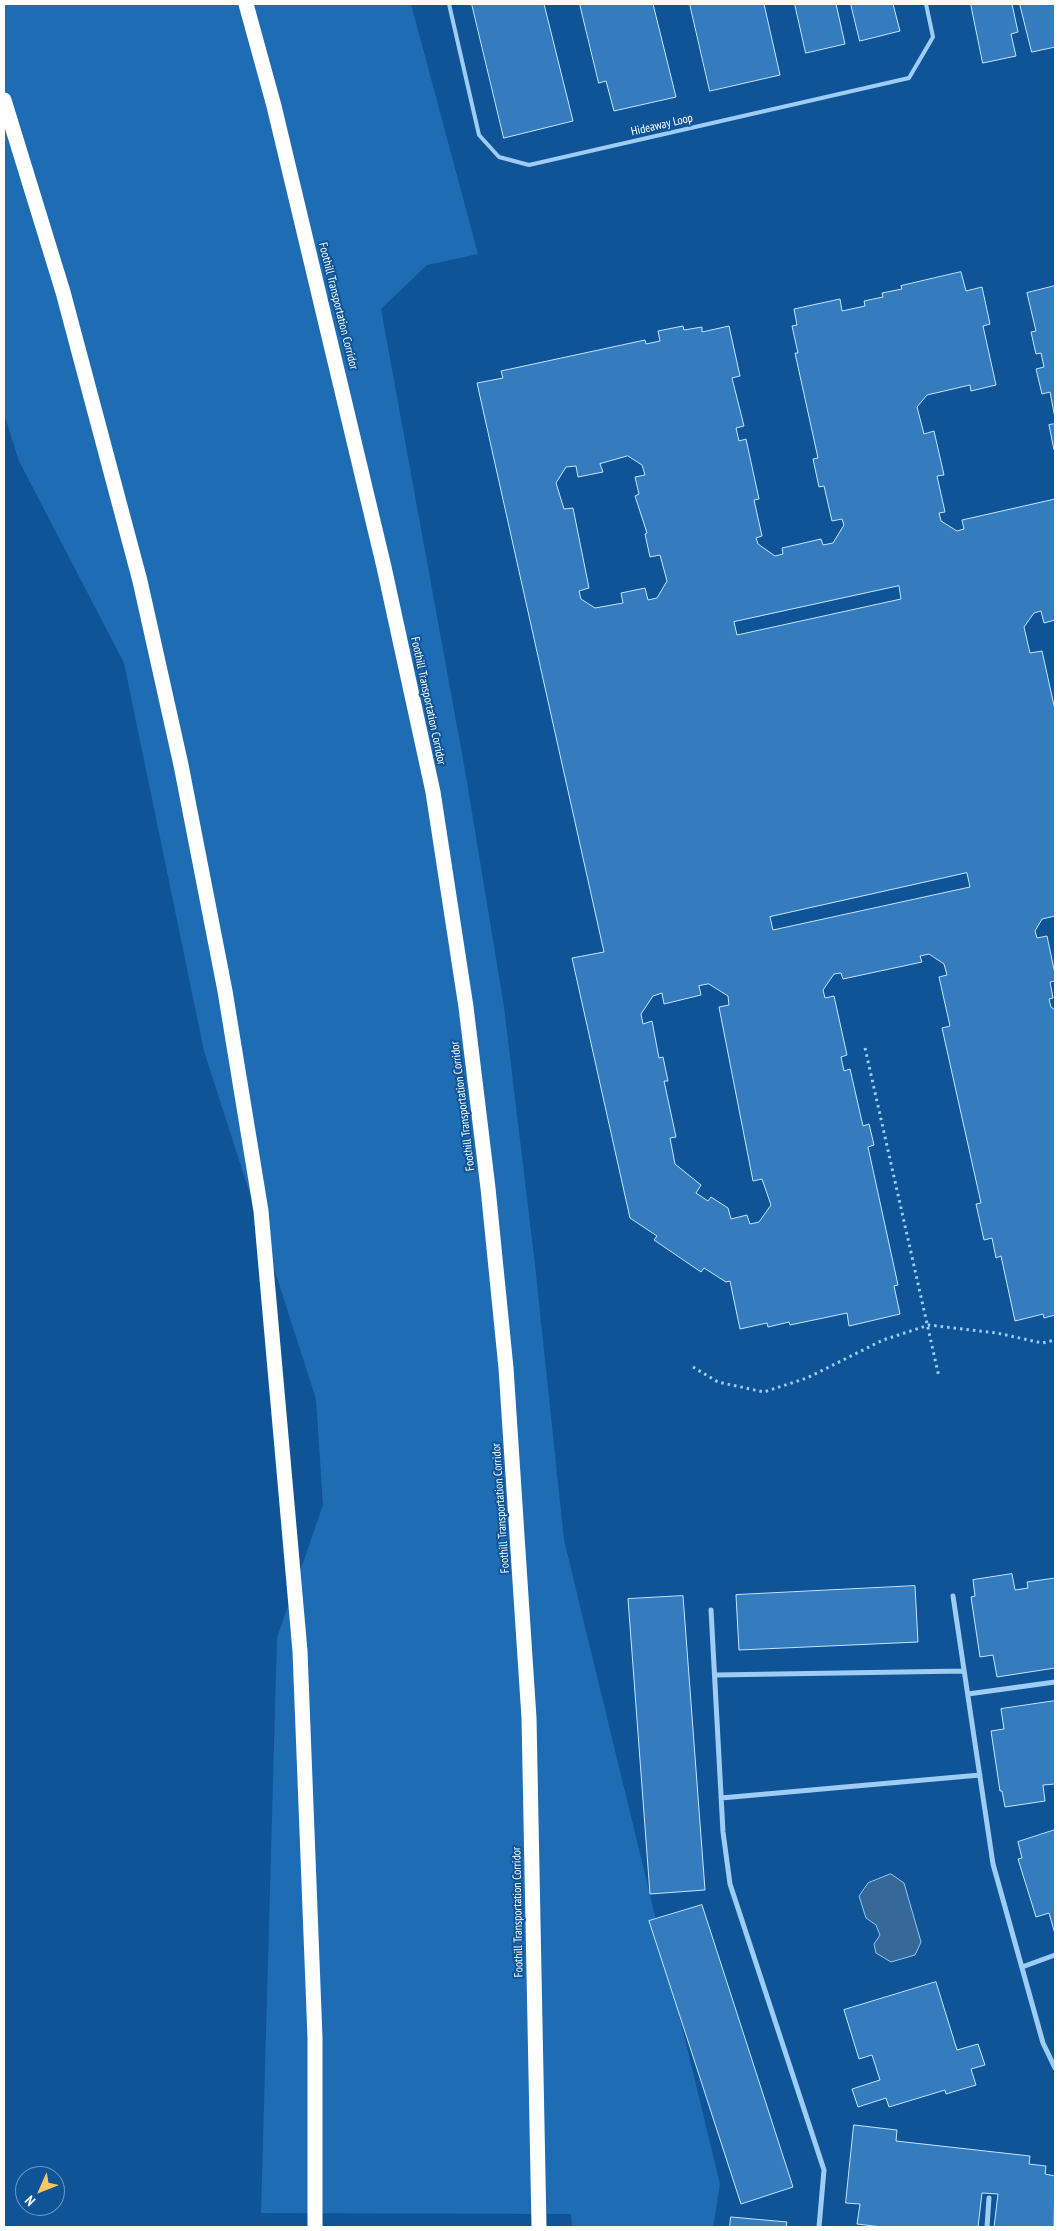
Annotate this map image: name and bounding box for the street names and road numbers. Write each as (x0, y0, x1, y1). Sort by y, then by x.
street label: Hideaway Loop (630, 111, 694, 139)
street label: Foothill Transportation Corridor (315, 241, 361, 371)
street label: Foothill Transportation Corridor (407, 636, 449, 766)
street label: Foothill Transportation Corridor (448, 1040, 478, 1172)
street label: Foothill Transportation Corridor (489, 1442, 513, 1574)
street label: Foothill Transportation Corridor (510, 1847, 526, 1977)

